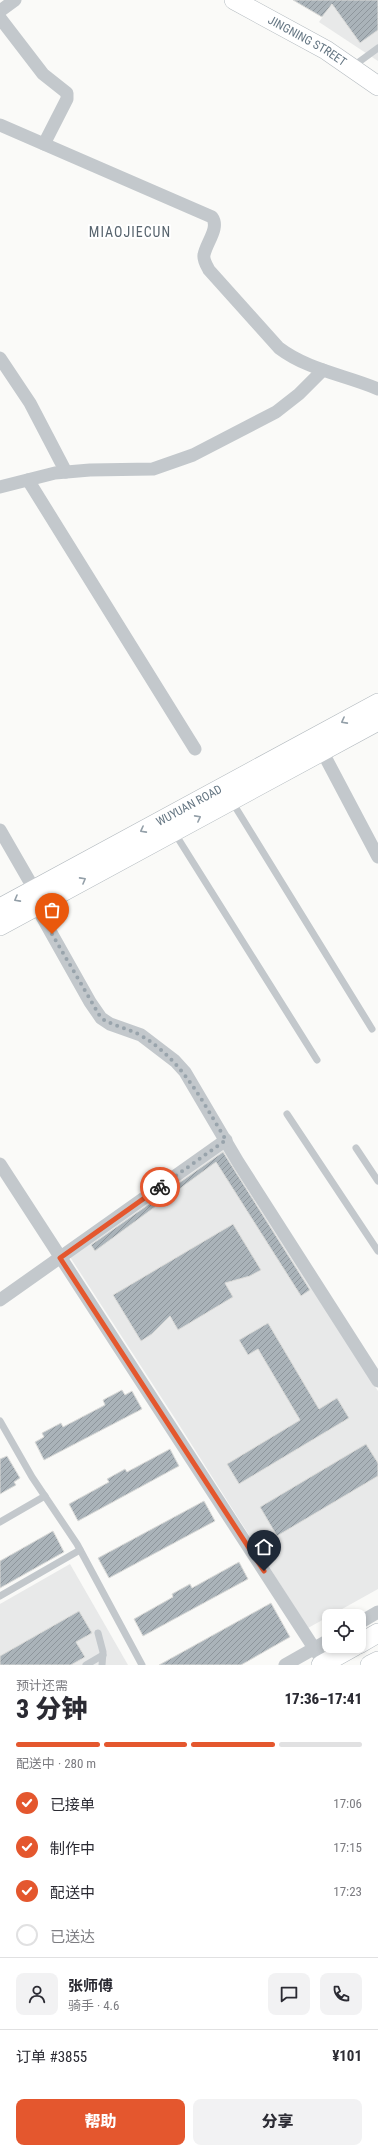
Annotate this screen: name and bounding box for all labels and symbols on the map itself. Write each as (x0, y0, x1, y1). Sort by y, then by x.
street label: JINGNING STREET (266, 13, 349, 69)
district label: MIAOJIECUN (89, 224, 171, 240)
one-way arrow (341, 717, 348, 724)
street label: WUYUAN ROAD (154, 782, 224, 829)
one-way arrow (194, 816, 201, 823)
one-way arrow (140, 825, 148, 833)
one-way arrow (79, 878, 87, 885)
pin (35, 893, 69, 934)
one-way arrow (14, 894, 21, 901)
courier (140, 1167, 180, 1207)
pin (247, 1530, 281, 1571)

